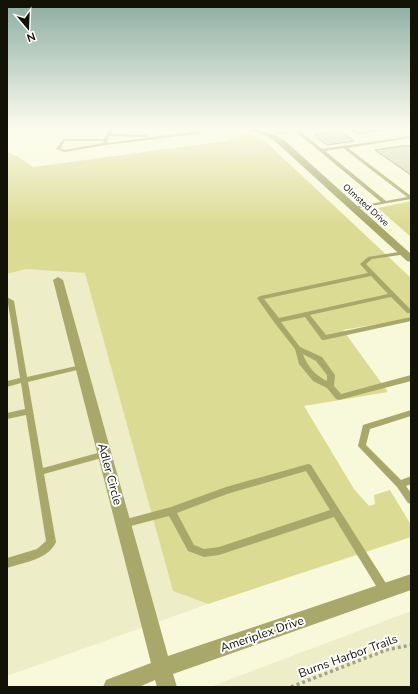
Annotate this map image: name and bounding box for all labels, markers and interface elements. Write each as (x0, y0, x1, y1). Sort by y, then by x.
north arrow (8, 8, 48, 48)
text: N (25, 29, 37, 45)
street label: Olmsted Drive (340, 181, 392, 229)
street label: Adler Circle (94, 441, 126, 507)
street label: Ameriplex Drive (218, 612, 306, 656)
street label: Burns Harbor Trails (296, 631, 400, 681)

